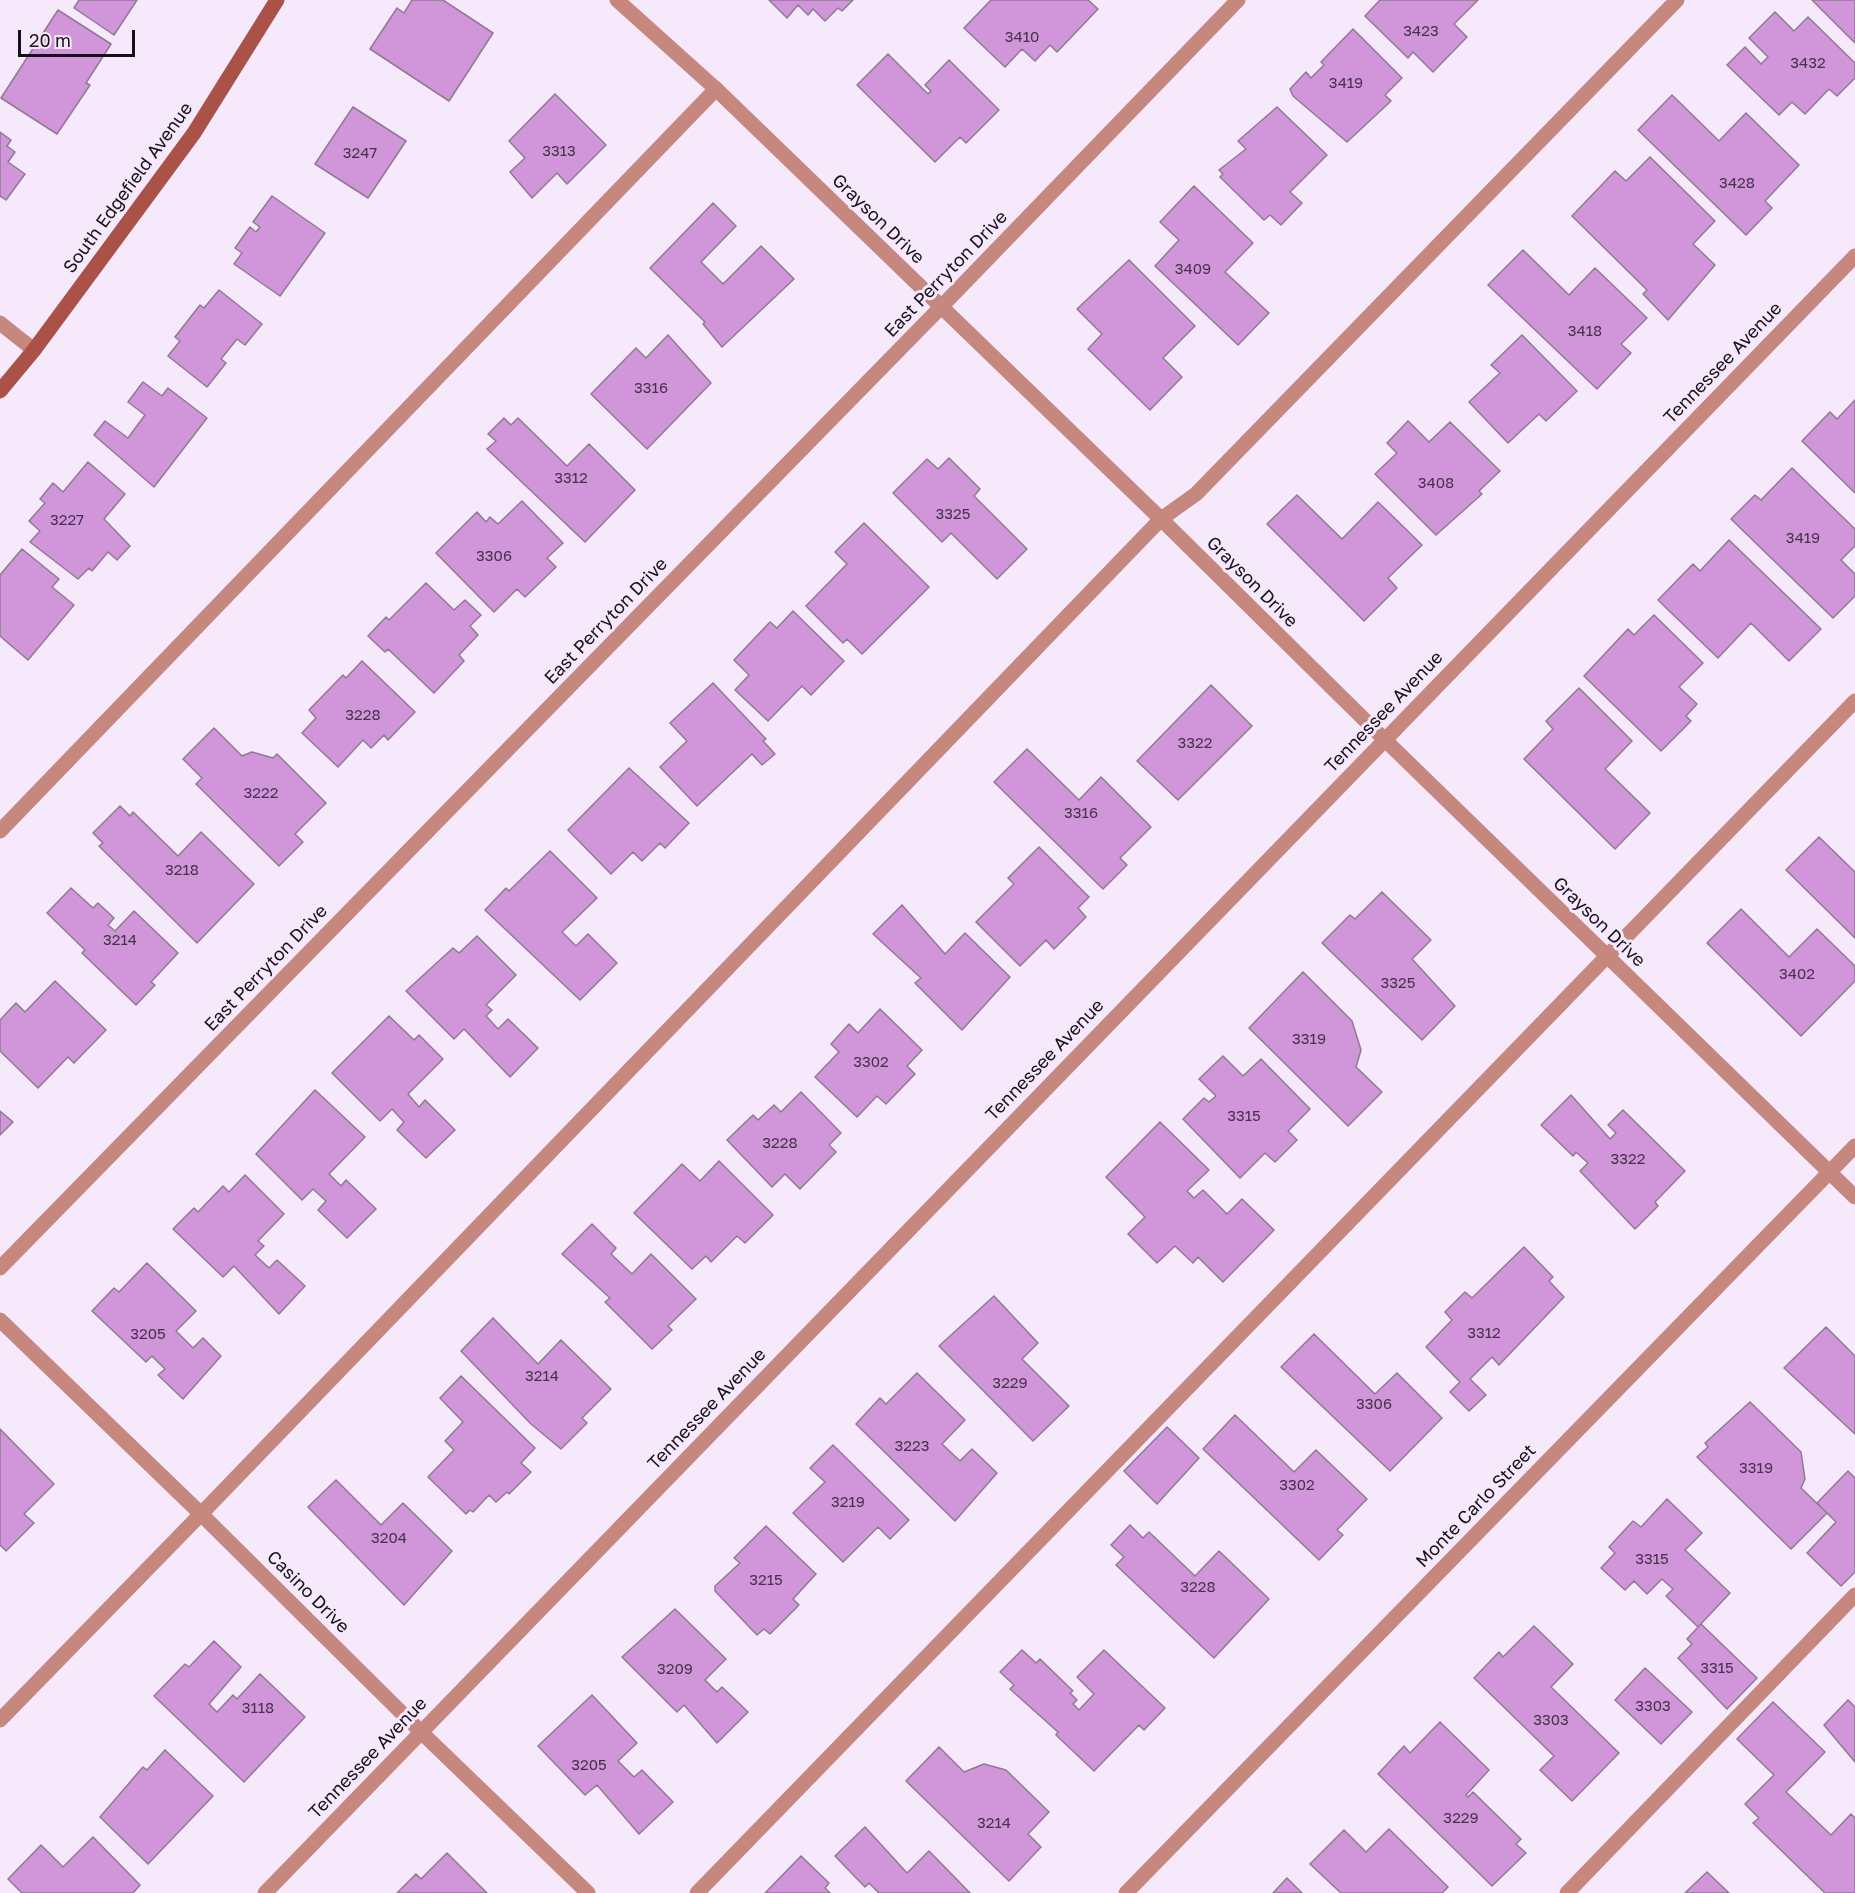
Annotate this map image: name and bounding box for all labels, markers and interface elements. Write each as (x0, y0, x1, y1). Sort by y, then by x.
scale bar (21, 18, 138, 56)
house number: 3423 (1403, 22, 1439, 40)
house number: 3410 (1005, 28, 1039, 46)
text: 20 m (29, 29, 71, 51)
house number: 3432 (1790, 54, 1826, 72)
house number: 3419 (1329, 74, 1363, 92)
street label: South Edgefield Avenue (59, 98, 197, 278)
house number: 3313 (542, 142, 576, 160)
house number: 3247 (343, 144, 377, 162)
street label: Grayson Drive (827, 170, 929, 268)
house number: 3428 (1719, 174, 1755, 192)
street label: East Perryton Drive (880, 206, 1012, 342)
house number: 3409 (1175, 260, 1211, 278)
street label: Tennessee Avenue (1659, 298, 1787, 428)
house number: 3418 (1568, 322, 1602, 340)
house number: 3316 (634, 379, 668, 397)
house number: 3312 (554, 469, 588, 487)
house number: 3408 (1418, 474, 1454, 492)
house number: 3325 (936, 505, 970, 523)
house number: 3227 (50, 511, 84, 529)
house number: 3419 (1786, 529, 1820, 547)
street label: Grayson Drive (1202, 532, 1302, 632)
house number: 3306 (476, 547, 512, 565)
street label: East Perryton Drive (540, 553, 672, 689)
street label: Tennessee Avenue (1320, 647, 1448, 777)
house number: 3228 (345, 706, 381, 724)
house number: 3322 (1178, 734, 1212, 752)
house number: 3222 (244, 784, 278, 802)
house number: 3316 (1064, 804, 1098, 822)
house number: 3218 (165, 861, 199, 879)
street label: Grayson Drive (1548, 873, 1650, 971)
street label: East Perryton Drive (200, 900, 332, 1036)
house number: 3214 (103, 931, 137, 949)
house number: 3402 (1779, 965, 1815, 983)
house number: 3325 (1381, 974, 1415, 992)
street label: Tennessee Avenue (981, 995, 1109, 1125)
house number: 3319 (1292, 1030, 1326, 1048)
house number: 3302 (853, 1053, 889, 1071)
house number: 3315 (1227, 1107, 1261, 1125)
house number: 3228 (762, 1134, 798, 1152)
house number: 3322 (1611, 1150, 1645, 1168)
house number: 3312 (1467, 1324, 1501, 1342)
house number: 3205 (130, 1325, 166, 1343)
street label: Tennessee Avenue (643, 1344, 771, 1474)
house number: 3214 (525, 1367, 559, 1385)
house number: 3229 (992, 1374, 1028, 1392)
house number: 3306 (1356, 1395, 1392, 1413)
house number: 3223 (895, 1437, 929, 1455)
street label: Monte Carlo Street (1412, 1440, 1540, 1572)
house number: 3319 (1739, 1459, 1773, 1477)
house number: 3302 (1279, 1476, 1315, 1494)
house number: 3219 (831, 1493, 865, 1511)
house number: 3204 (371, 1529, 407, 1547)
street label: Casino Drive (262, 1546, 354, 1638)
house number: 3315 (1635, 1550, 1669, 1568)
house number: 3215 (749, 1571, 783, 1589)
house number: 3228 (1180, 1578, 1216, 1596)
house number: 3315 (1700, 1659, 1734, 1677)
house number: 3209 (657, 1660, 693, 1678)
street label: Tennessee Avenue (304, 1693, 432, 1823)
house number: 3303 (1635, 1697, 1671, 1715)
house number: 3118 (242, 1699, 274, 1717)
house number: 3303 (1533, 1711, 1569, 1729)
house number: 3205 (571, 1756, 607, 1774)
house number: 3229 (1443, 1809, 1479, 1827)
house number: 3214 (977, 1814, 1011, 1832)

